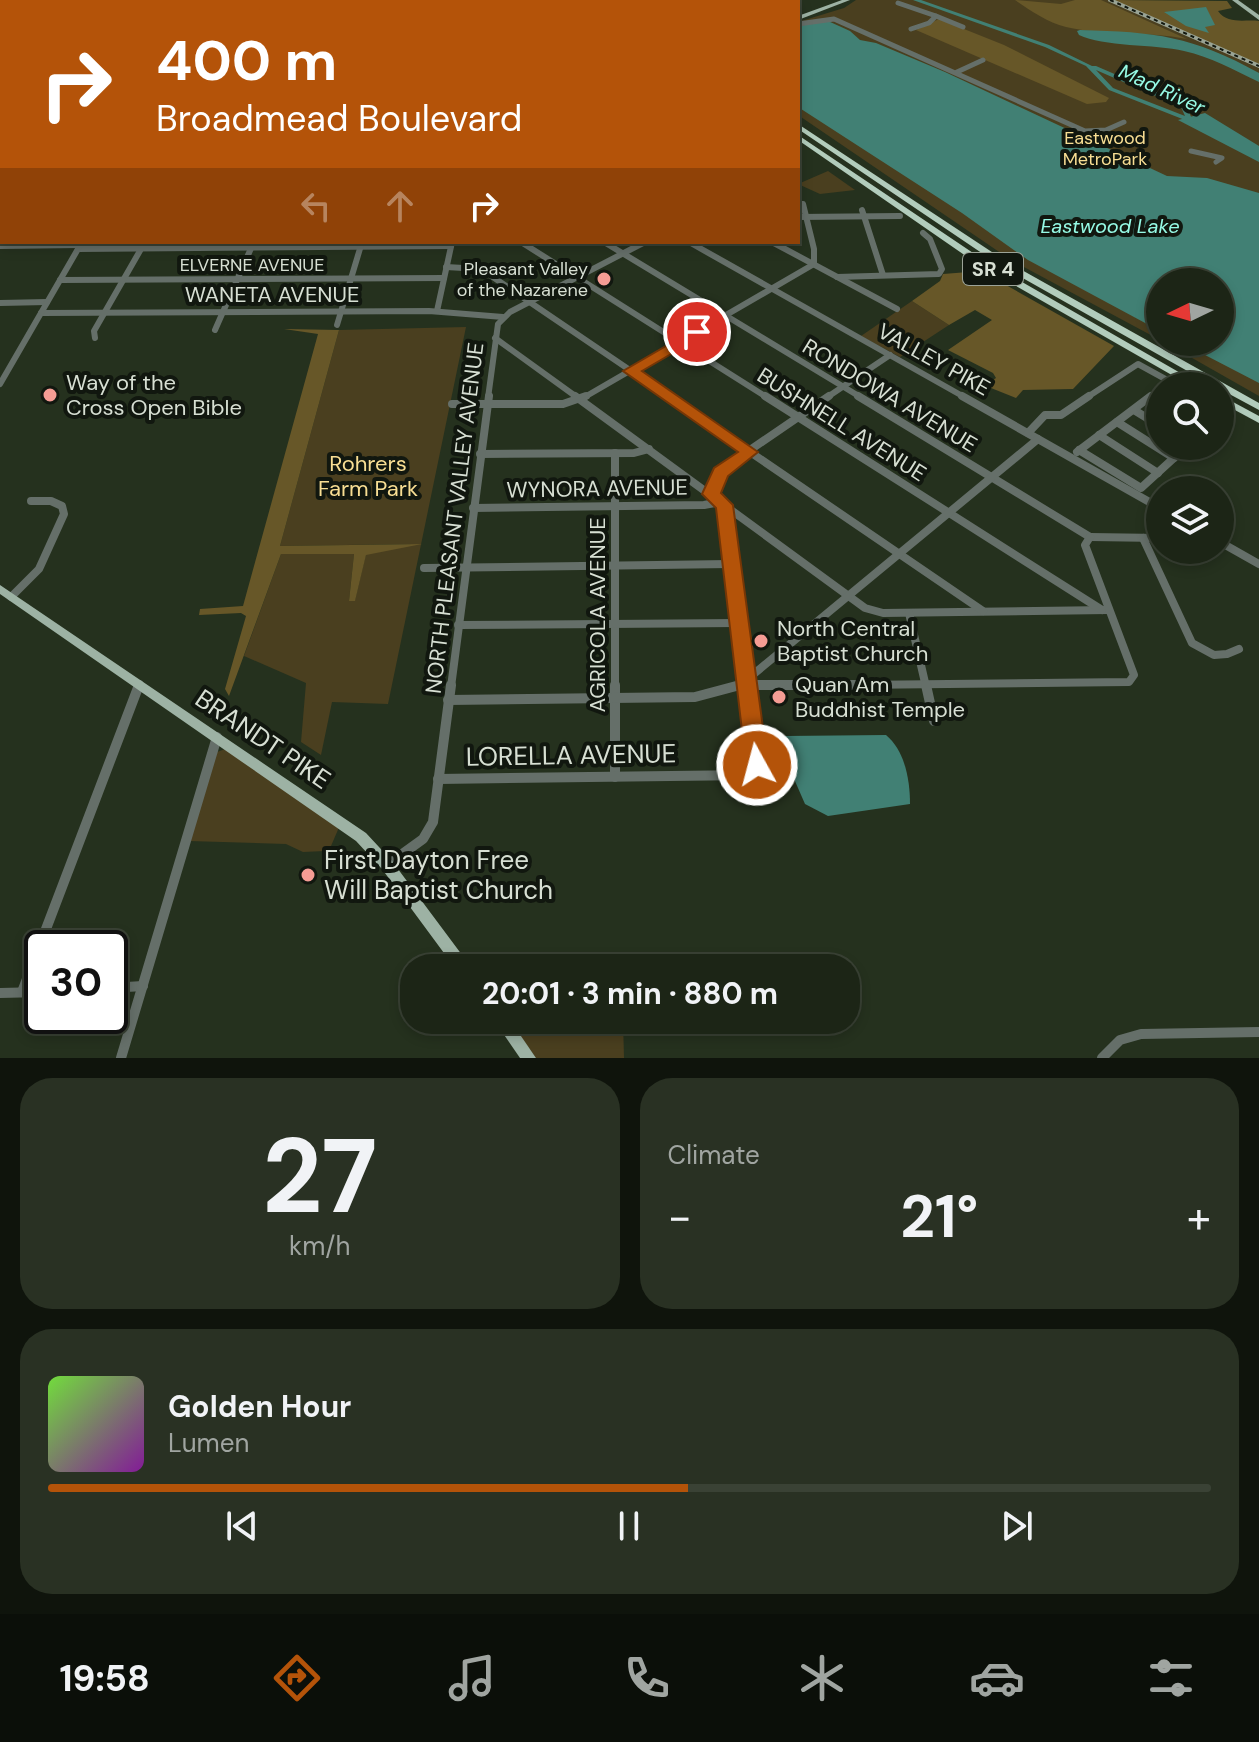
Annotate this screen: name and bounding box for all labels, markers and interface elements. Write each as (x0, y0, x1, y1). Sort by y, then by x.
text: 400 m (156, 24, 337, 97)
icon: right (24, 32, 128, 136)
water label: Mad River (1115, 58, 1210, 120)
text: Broadmead Boulevard (156, 95, 522, 142)
park label: Eastwood MetroPark (1063, 126, 1147, 171)
icon: left (294, 184, 338, 228)
icon: ahead (378, 184, 422, 228)
icon: right (462, 184, 506, 228)
water label: Eastwood Lake (1040, 213, 1180, 239)
street label: ELVERNE AVENUE (180, 253, 324, 277)
road number: SR 4 (963, 253, 1023, 285)
place label: Pleasant Valley of the Nazarene (457, 257, 588, 302)
north arrow (1146, 268, 1234, 356)
map controls (1146, 268, 1234, 564)
marker: Pleasant Valley of the Nazarene (595, 270, 613, 288)
street label: WANETA AVENUE (185, 280, 359, 309)
pin (663, 298, 731, 366)
icon: arrive (675, 310, 719, 354)
street label: VALLEY PIKE (872, 317, 995, 402)
street label: RONDOWA AVENUE (797, 332, 982, 459)
street label: NORTH PLEASANT VALLEY AVENUE (419, 341, 490, 695)
street label: BUSHNELL AVENUE (752, 361, 932, 488)
place label: Way of the Cross Open Bible (66, 368, 242, 422)
button: search (1146, 372, 1234, 460)
marker: Way of the Cross Open Bible (41, 386, 59, 404)
park label: Rohrers Farm Park (318, 449, 418, 503)
street label: WYNORA AVENUE (506, 472, 688, 505)
button: layers (1146, 476, 1234, 564)
street label: AGRICOLA AVENUE (583, 517, 612, 713)
place label: North Central Baptist Church (777, 614, 929, 668)
marker: North Central Baptist Church (752, 632, 770, 650)
place label: Quan Am Buddhist Temple (795, 670, 965, 724)
street label: BRANDT PIKE (189, 681, 337, 797)
marker: Quan Am Buddhist Temple (770, 688, 788, 706)
position arrow (715, 723, 799, 807)
street label: LORELLA AVENUE (466, 736, 676, 774)
place label: First Dayton Free Will Baptist Church (324, 843, 553, 907)
marker: First Dayton Free Will Baptist Church (299, 866, 317, 884)
speed limit sign: 30 (24, 930, 128, 1034)
text: 20:01 · 3 min · 880 m (482, 974, 778, 1013)
text: 27 (262, 1109, 377, 1244)
text: Climate (668, 1138, 760, 1172)
text: 21° (900, 1177, 978, 1256)
text: − (668, 1188, 692, 1246)
text: + (1187, 1188, 1211, 1246)
text: km/h (289, 1229, 350, 1263)
text: Golden Hour (168, 1387, 351, 1426)
text: Lumen (168, 1426, 249, 1460)
icon: previous (220, 1504, 264, 1548)
icon: pause (607, 1504, 651, 1548)
icon: next (995, 1504, 1039, 1548)
icon: directions (269, 1650, 325, 1706)
icon: music (444, 1650, 500, 1706)
icon: phone (619, 1650, 675, 1706)
icon: climate (794, 1650, 850, 1706)
icon: car (969, 1650, 1025, 1706)
icon: filters (1143, 1650, 1199, 1706)
text: 19:58 (59, 1655, 150, 1702)

